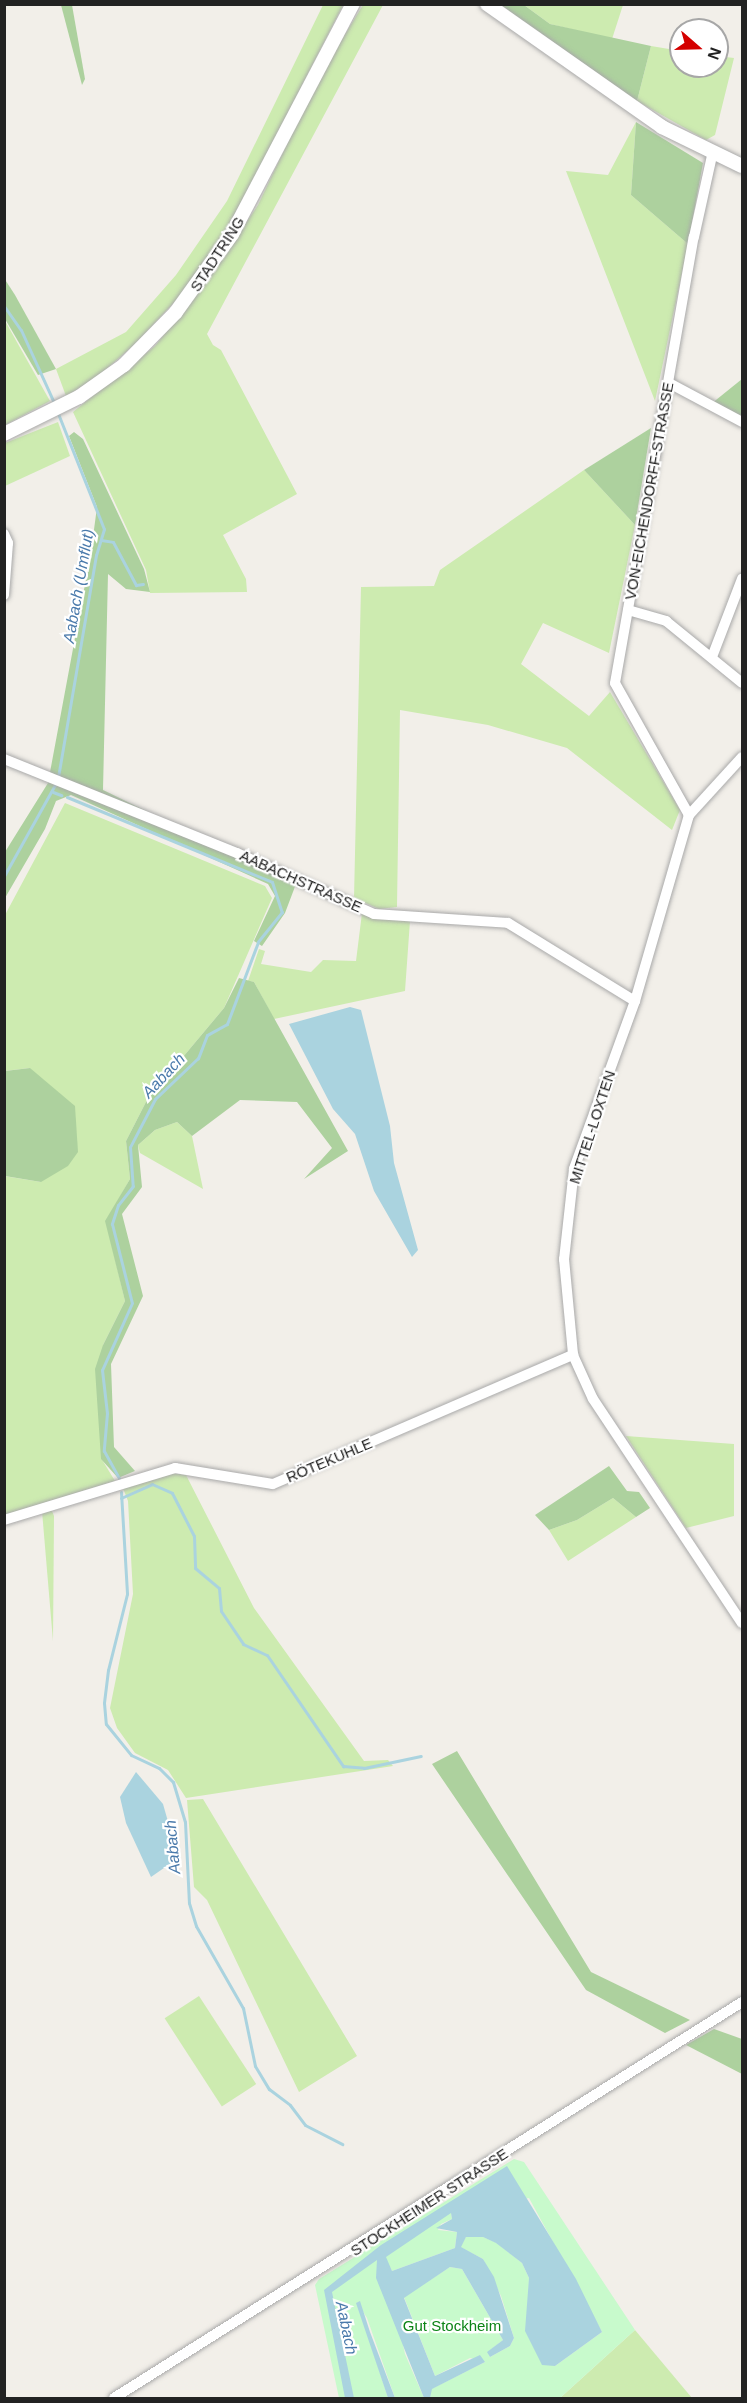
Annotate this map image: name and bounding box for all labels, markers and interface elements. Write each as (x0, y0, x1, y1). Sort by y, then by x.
north arrow (669, 18, 729, 78)
text: N (705, 45, 724, 62)
street label: STADTRING (186, 213, 248, 295)
street label: VON-EICHENDORFF-STRASSE (621, 381, 677, 601)
water label: Aabach (Umflut) (60, 527, 98, 645)
street label: AABACHSTRASSE (237, 846, 365, 916)
water label: Aabach (138, 1050, 190, 1102)
street label: MITTEL-LOXTEN (565, 1068, 619, 1186)
street label: RÖTEKUHLE (283, 1434, 375, 1486)
water label: Aabach (161, 1819, 185, 1875)
street label: STOCKHEIMER STRASSE (347, 2144, 511, 2260)
water label: Aabach (331, 2299, 361, 2357)
park label: Gut Stockheim (403, 2317, 501, 2335)

